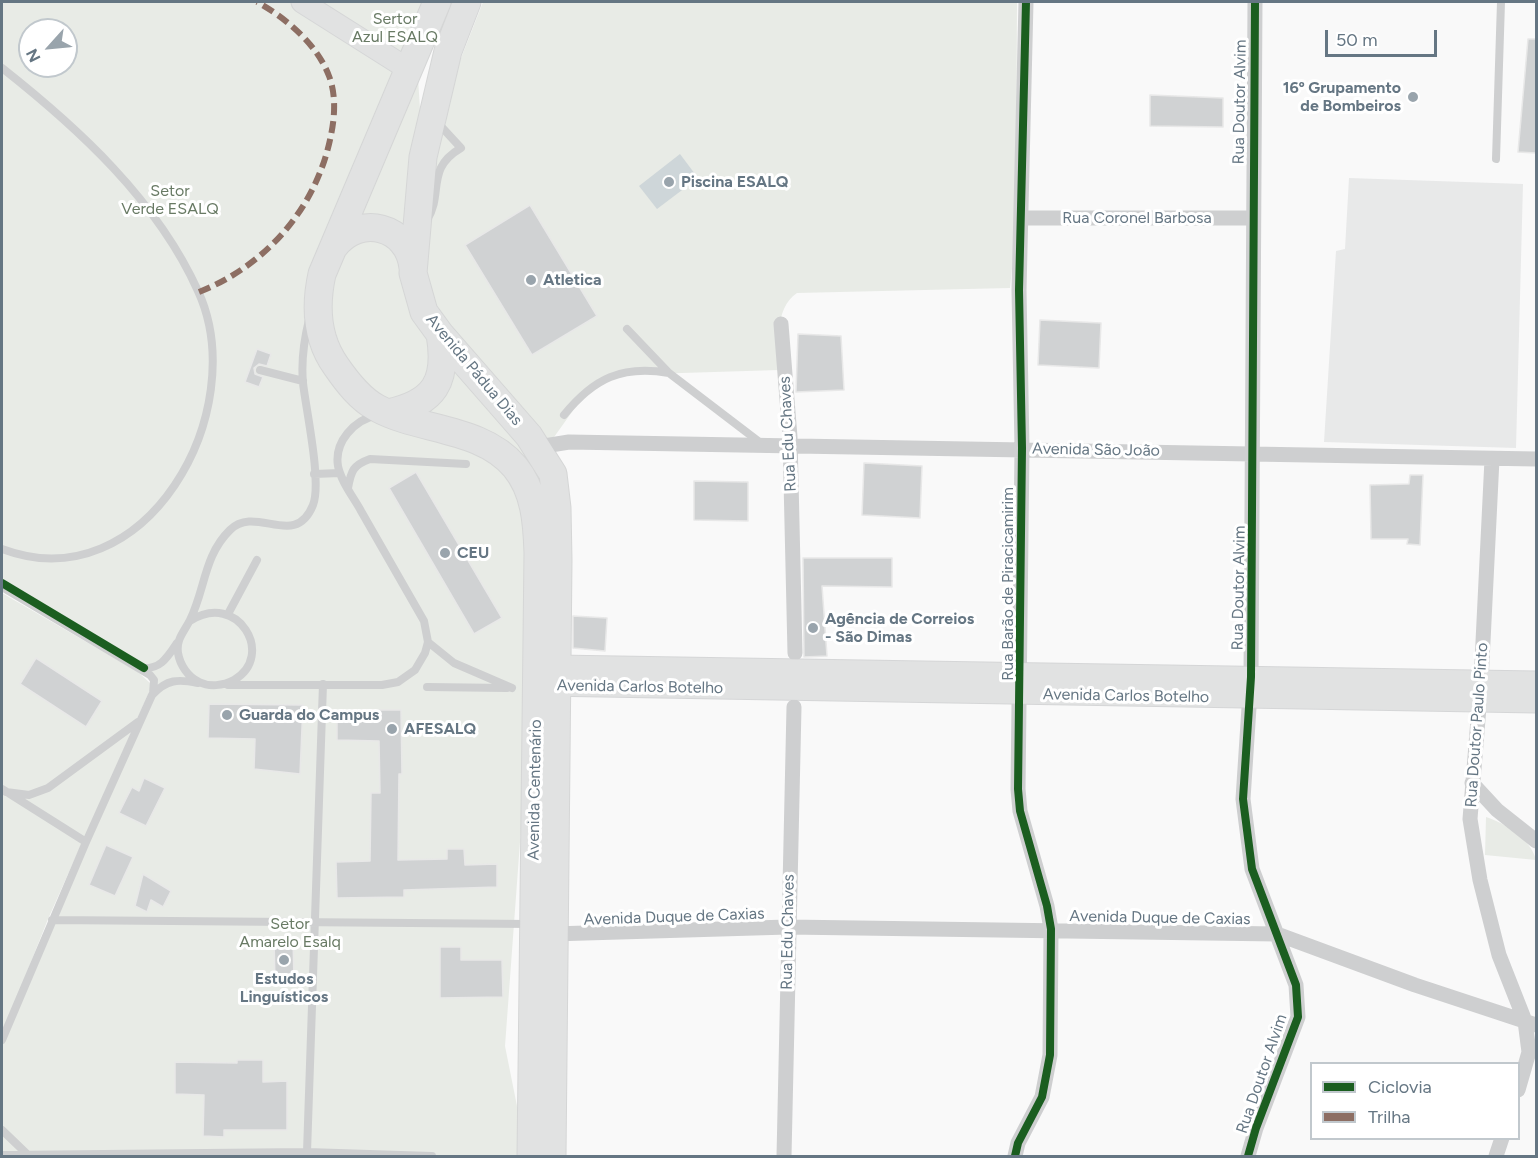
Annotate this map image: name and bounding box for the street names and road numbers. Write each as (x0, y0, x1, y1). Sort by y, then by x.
street label: Rua Doutor Alvim (1229, 39, 1251, 165)
street label: Rua Coronel Barbosa (1062, 208, 1212, 228)
street label: Avenida Pádua Dias (422, 310, 526, 430)
street label: Rua Edu Chaves (775, 376, 801, 492)
street label: Avenida São João (1032, 439, 1160, 461)
street label: Rua Barão de Piracicamirim (998, 487, 1018, 681)
street label: Rua Doutor Alvim (1228, 525, 1250, 651)
street label: Rua Doutor Paulo Pinto (1462, 642, 1492, 808)
street label: Avenida Carlos Botelho (557, 676, 723, 698)
street label: Avenida Carlos Botelho (1043, 685, 1209, 707)
street label: Avenida Centenário (524, 719, 546, 861)
street label: Rua Edu Chaves (777, 874, 799, 990)
street label: Avenida Duque de Caxias (583, 904, 765, 930)
street label: Avenida Duque de Caxias (1069, 907, 1251, 929)
street label: Rua Doutor Alvim (1233, 1012, 1291, 1136)

